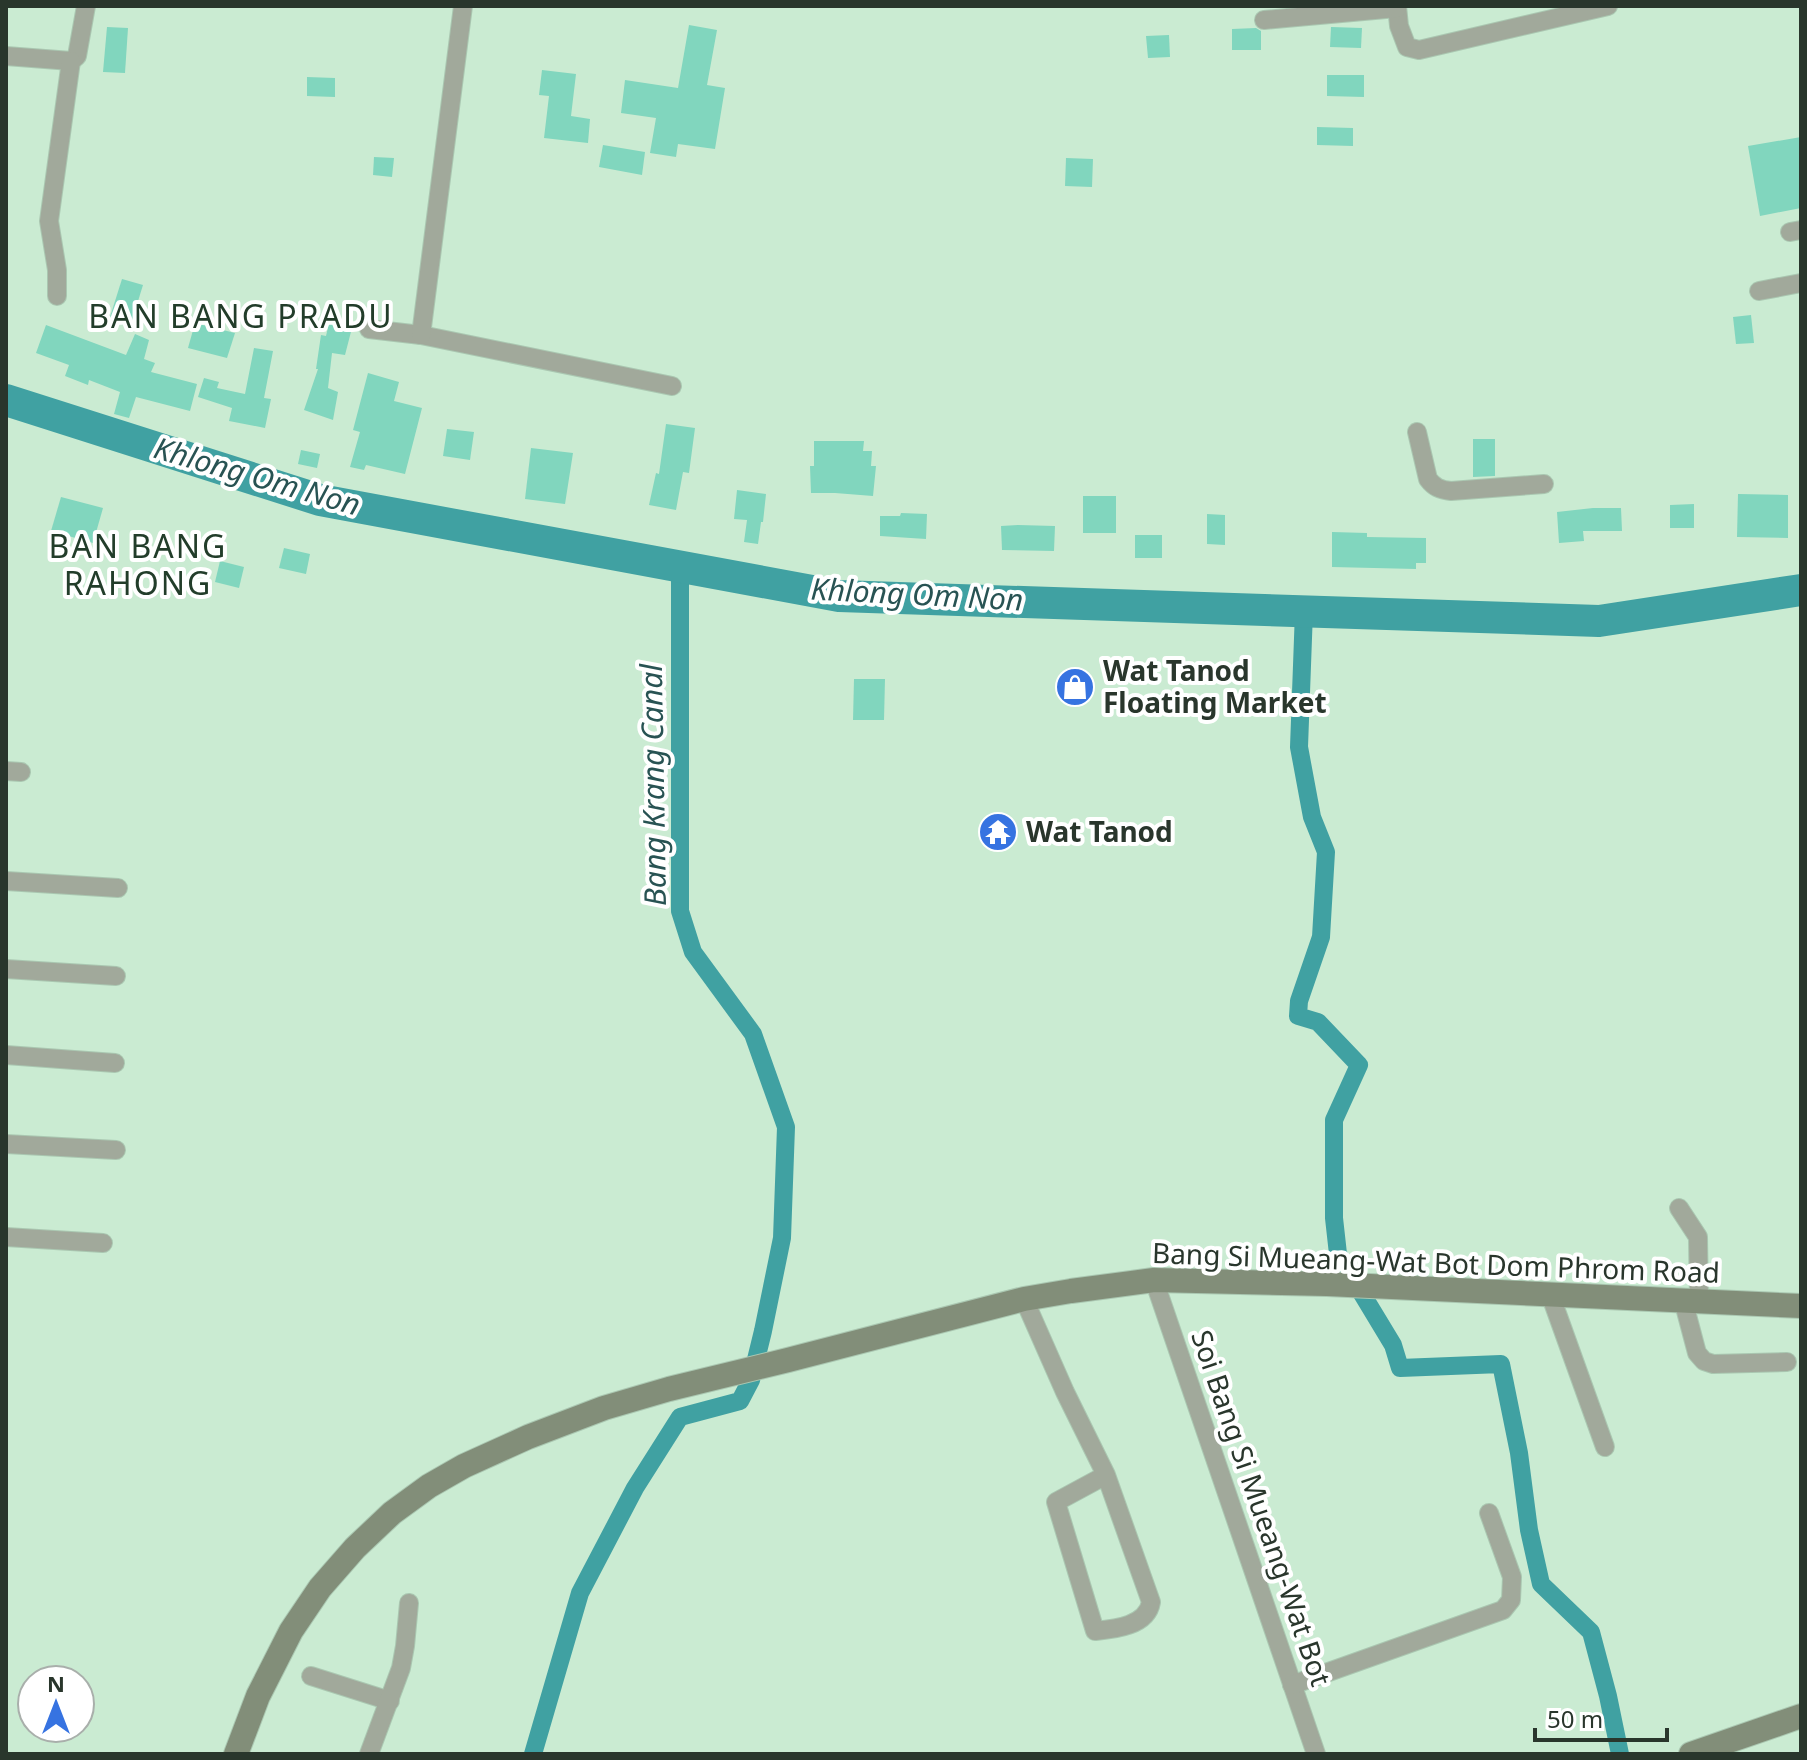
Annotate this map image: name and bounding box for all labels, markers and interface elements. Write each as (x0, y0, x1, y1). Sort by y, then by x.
district label: BAN BANG PRADU (88, 294, 394, 337)
water label: Khlong Om Non (150, 427, 365, 525)
district label: BAN BANG RAHONG (49, 524, 227, 604)
water label: Khlong Om Non (810, 567, 1024, 620)
place label: Wat Tanod Floating Market (1103, 651, 1327, 721)
water label: Bang Krang Canal (630, 662, 675, 906)
shop icon: Wat Tanod Floating Market (1054, 666, 1096, 708)
temple icon: Wat Tanod (977, 811, 1019, 853)
place label: Wat Tanod (1026, 812, 1173, 850)
street label: Bang Si Mueang-Wat Bot Dom Phrom Road (1151, 1233, 1721, 1291)
street label: Soi Bang Si Mueang-Wat Bot (1183, 1325, 1341, 1691)
north arrow (16, 1664, 96, 1744)
text: N (47, 1668, 65, 1698)
scale bar (1535, 1692, 1667, 1742)
text: 50 m (1547, 1702, 1603, 1735)

